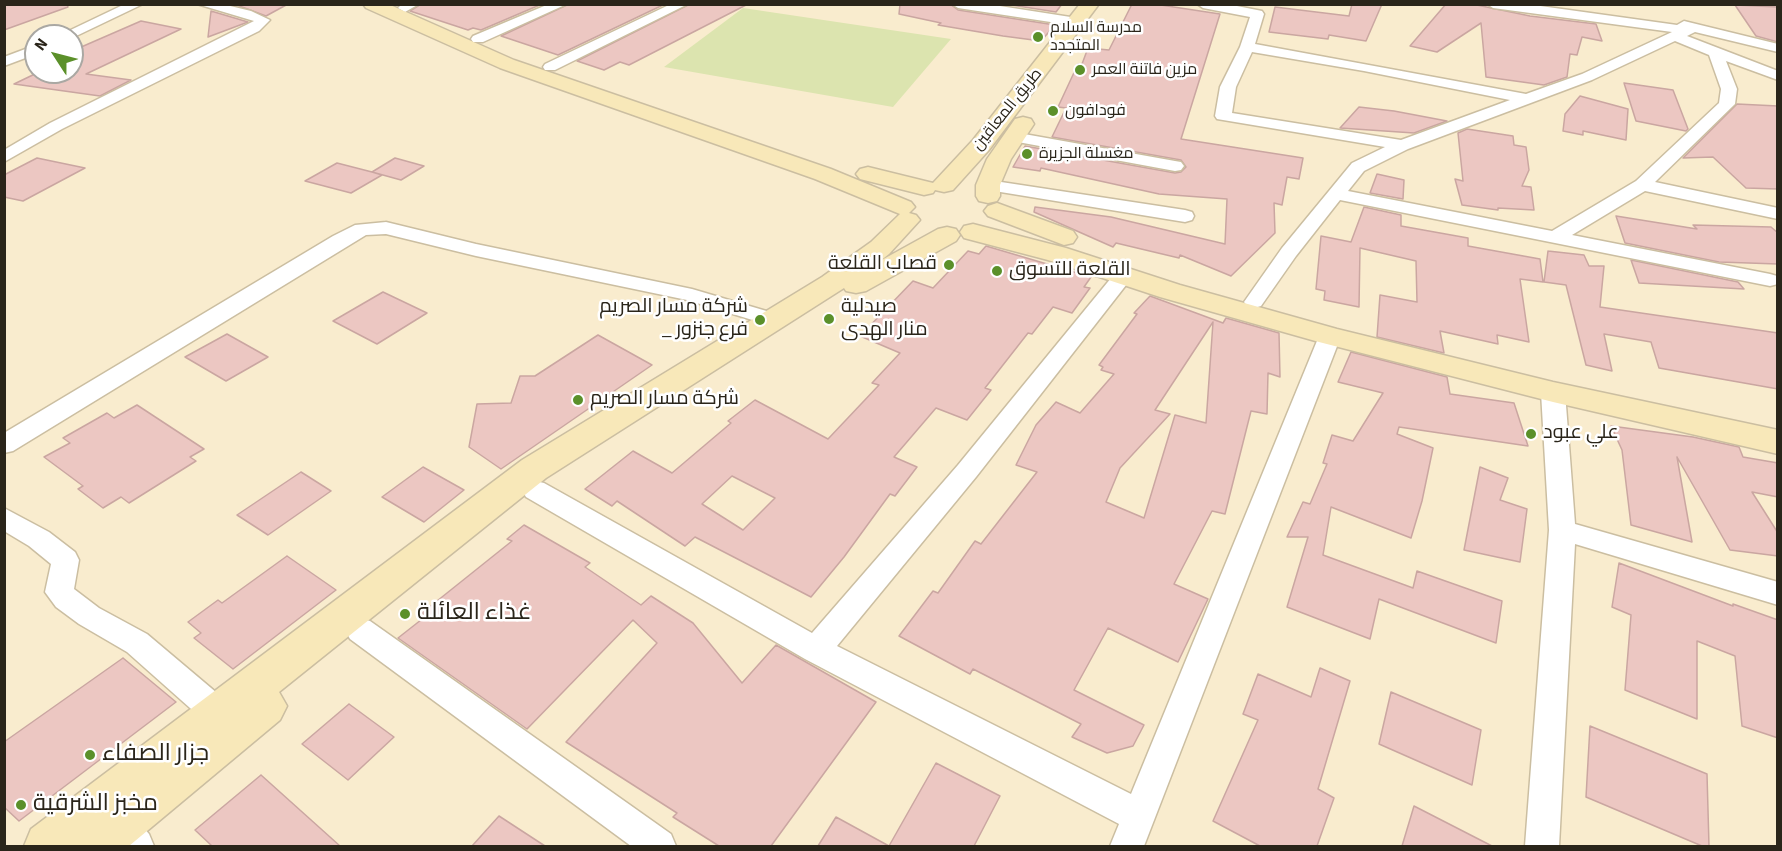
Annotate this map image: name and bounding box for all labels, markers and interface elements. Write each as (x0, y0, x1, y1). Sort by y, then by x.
place label: مدرسة السلام المتجدد (1050, 18, 1142, 56)
north arrow (24, 24, 84, 84)
marker: مدرسة السلام المتجدد (1031, 30, 1045, 44)
text: N (29, 34, 53, 55)
place label: مزين فاتنة العمر (1092, 60, 1197, 80)
marker: مزين فاتنة العمر (1073, 63, 1087, 77)
street label: طريق المعاقين (969, 65, 1047, 155)
place label: فودافون (1065, 101, 1126, 121)
marker: فودافون (1046, 104, 1060, 118)
place label: مغسلة الجزيرة (1039, 144, 1133, 164)
marker: مغسلة الجزيرة (1020, 147, 1034, 161)
place label: قصاب القلعة (828, 253, 937, 277)
marker: قصاب القلعة (942, 258, 956, 272)
place label: القلعة للتسوق (1009, 259, 1131, 283)
marker: القلعة للتسوق (990, 264, 1004, 278)
place label: شركة مسار الصريم _ فرع جنزور (599, 296, 748, 343)
place label: صيدلية منار الهدى (841, 296, 928, 343)
marker: صيدلية منار الهدى (822, 312, 836, 326)
marker: شركة مسار الصريم _ فرع جنزور (753, 313, 767, 327)
place label: شركة مسار الصريم (590, 388, 739, 412)
marker: شركة مسار الصريم (571, 393, 585, 407)
place label: علي عبود (1543, 422, 1619, 446)
marker: علي عبود (1524, 427, 1538, 441)
place label: غذاء العائلة (417, 600, 531, 628)
marker: غذاء العائلة (398, 607, 412, 621)
place label: جزار الصفاء (102, 741, 209, 769)
marker: جزار الصفاء (83, 748, 97, 762)
place label: مخبز الشرقية (33, 791, 158, 819)
marker: مخبز الشرقية (14, 798, 28, 812)

